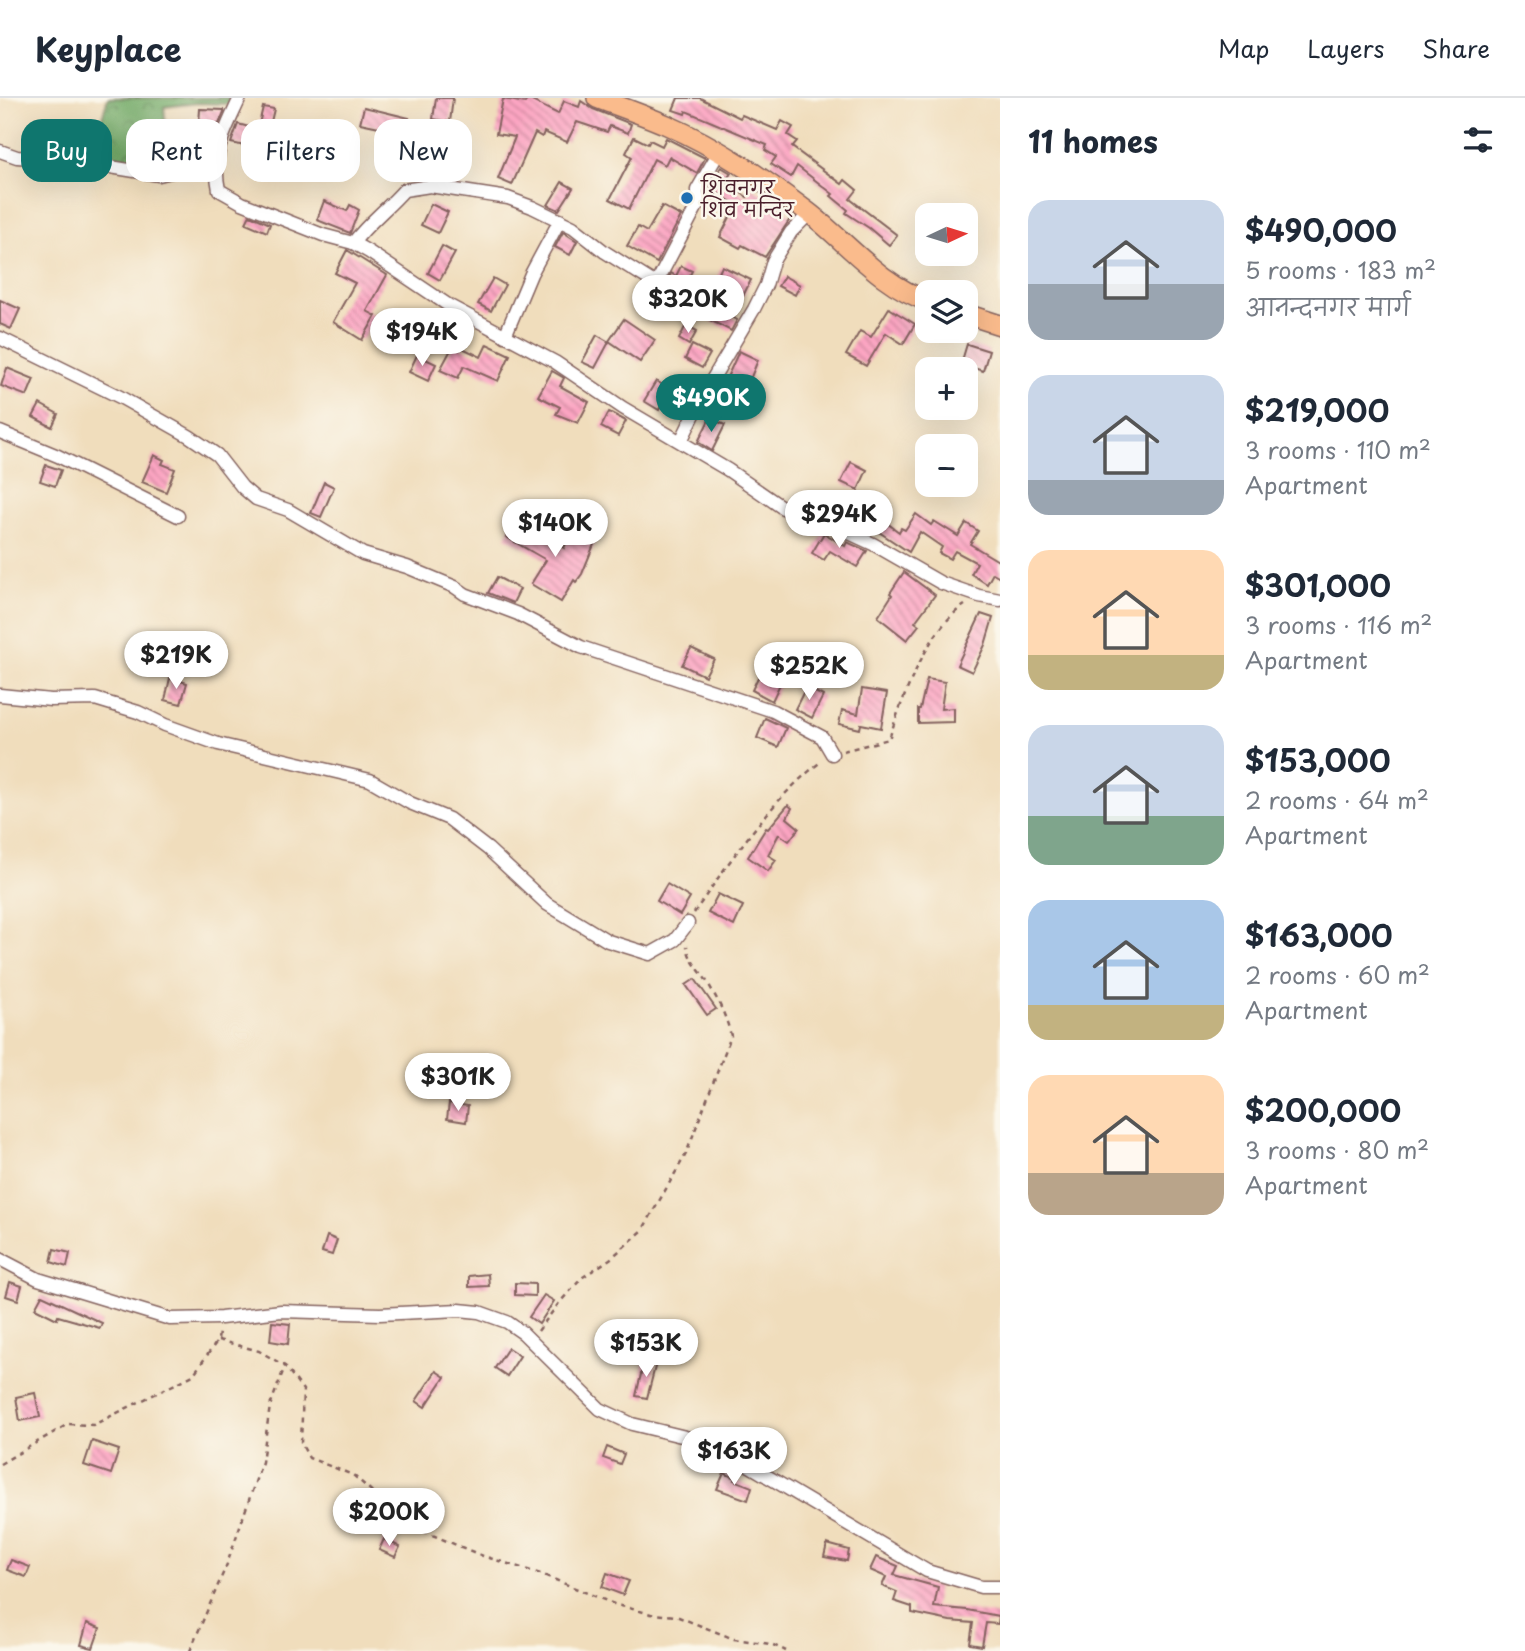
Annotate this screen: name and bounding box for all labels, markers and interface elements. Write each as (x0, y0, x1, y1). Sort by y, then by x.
text: Keyplace (35, 23, 182, 73)
text: Map (1218, 30, 1269, 66)
text: Layers (1307, 30, 1384, 66)
text: Share (1422, 30, 1490, 66)
text: 11 homes (1028, 118, 1158, 163)
chip: Buy (21, 119, 112, 182)
chip: Rent (126, 119, 227, 182)
chip: Filters (241, 119, 360, 182)
chip: New (374, 119, 472, 182)
icon: filters (1459, 121, 1497, 159)
place label: शिवनगर शिव मन्दिर (700, 173, 796, 223)
marker: शिवनगर शिव मन्दिर (679, 190, 695, 206)
north arrow (915, 203, 978, 266)
map controls (915, 203, 978, 497)
text: $490,000 (1245, 207, 1397, 252)
icon: home (1084, 228, 1168, 312)
text: 5 rooms · 183 m² (1245, 252, 1436, 287)
pin: $320K (639, 275, 737, 335)
text: $320K (648, 280, 728, 315)
button: layers (915, 280, 978, 343)
text: आनन्दनगर मार्ग (1245, 289, 1411, 324)
pin: $194K (373, 308, 471, 368)
text: $194K (386, 313, 458, 348)
button: + (915, 357, 978, 420)
pin: $490K (662, 374, 760, 434)
text: $490K (672, 379, 750, 414)
text: $219,000 (1245, 387, 1389, 432)
icon: home (1084, 403, 1168, 487)
text: 3 rooms · 110 m² (1245, 432, 1431, 467)
button: − (915, 434, 978, 497)
text: Apartment (1245, 467, 1368, 502)
pin: $294K (790, 490, 888, 550)
text: $294K (801, 495, 877, 530)
pin: $140K (506, 500, 604, 559)
text: $140K (518, 504, 592, 539)
text: $301,000 (1245, 562, 1391, 607)
icon: home (1084, 578, 1168, 662)
text: 3 rooms · 116 m² (1245, 607, 1432, 642)
pin: $219K (127, 632, 225, 691)
text: $219K (140, 636, 212, 671)
pin: $252K (760, 642, 858, 702)
text: Apartment (1245, 642, 1368, 677)
text: $252K (770, 647, 848, 682)
text: $153,000 (1245, 737, 1391, 782)
icon: home (1084, 753, 1168, 837)
text: 2 rooms · 64 m² (1245, 782, 1429, 817)
text: Apartment (1245, 817, 1368, 852)
text: $163,000 (1245, 912, 1393, 957)
icon: home (1084, 928, 1168, 1012)
text: 2 rooms · 60 m² (1245, 957, 1430, 992)
text: Apartment (1245, 992, 1368, 1027)
pin: $301K (409, 1054, 507, 1113)
text: $301K (421, 1058, 495, 1093)
text: $200,000 (1245, 1087, 1401, 1132)
icon: home (1084, 1103, 1168, 1187)
text: 3 rooms · 80 m² (1245, 1132, 1429, 1167)
text: Apartment (1245, 1167, 1368, 1202)
pin: $153K (597, 1320, 695, 1379)
text: $153K (610, 1324, 682, 1359)
pin: $163K (685, 1428, 783, 1487)
text: $163K (697, 1432, 771, 1467)
pin: $200K (340, 1488, 438, 1548)
text: $200K (349, 1493, 429, 1528)

